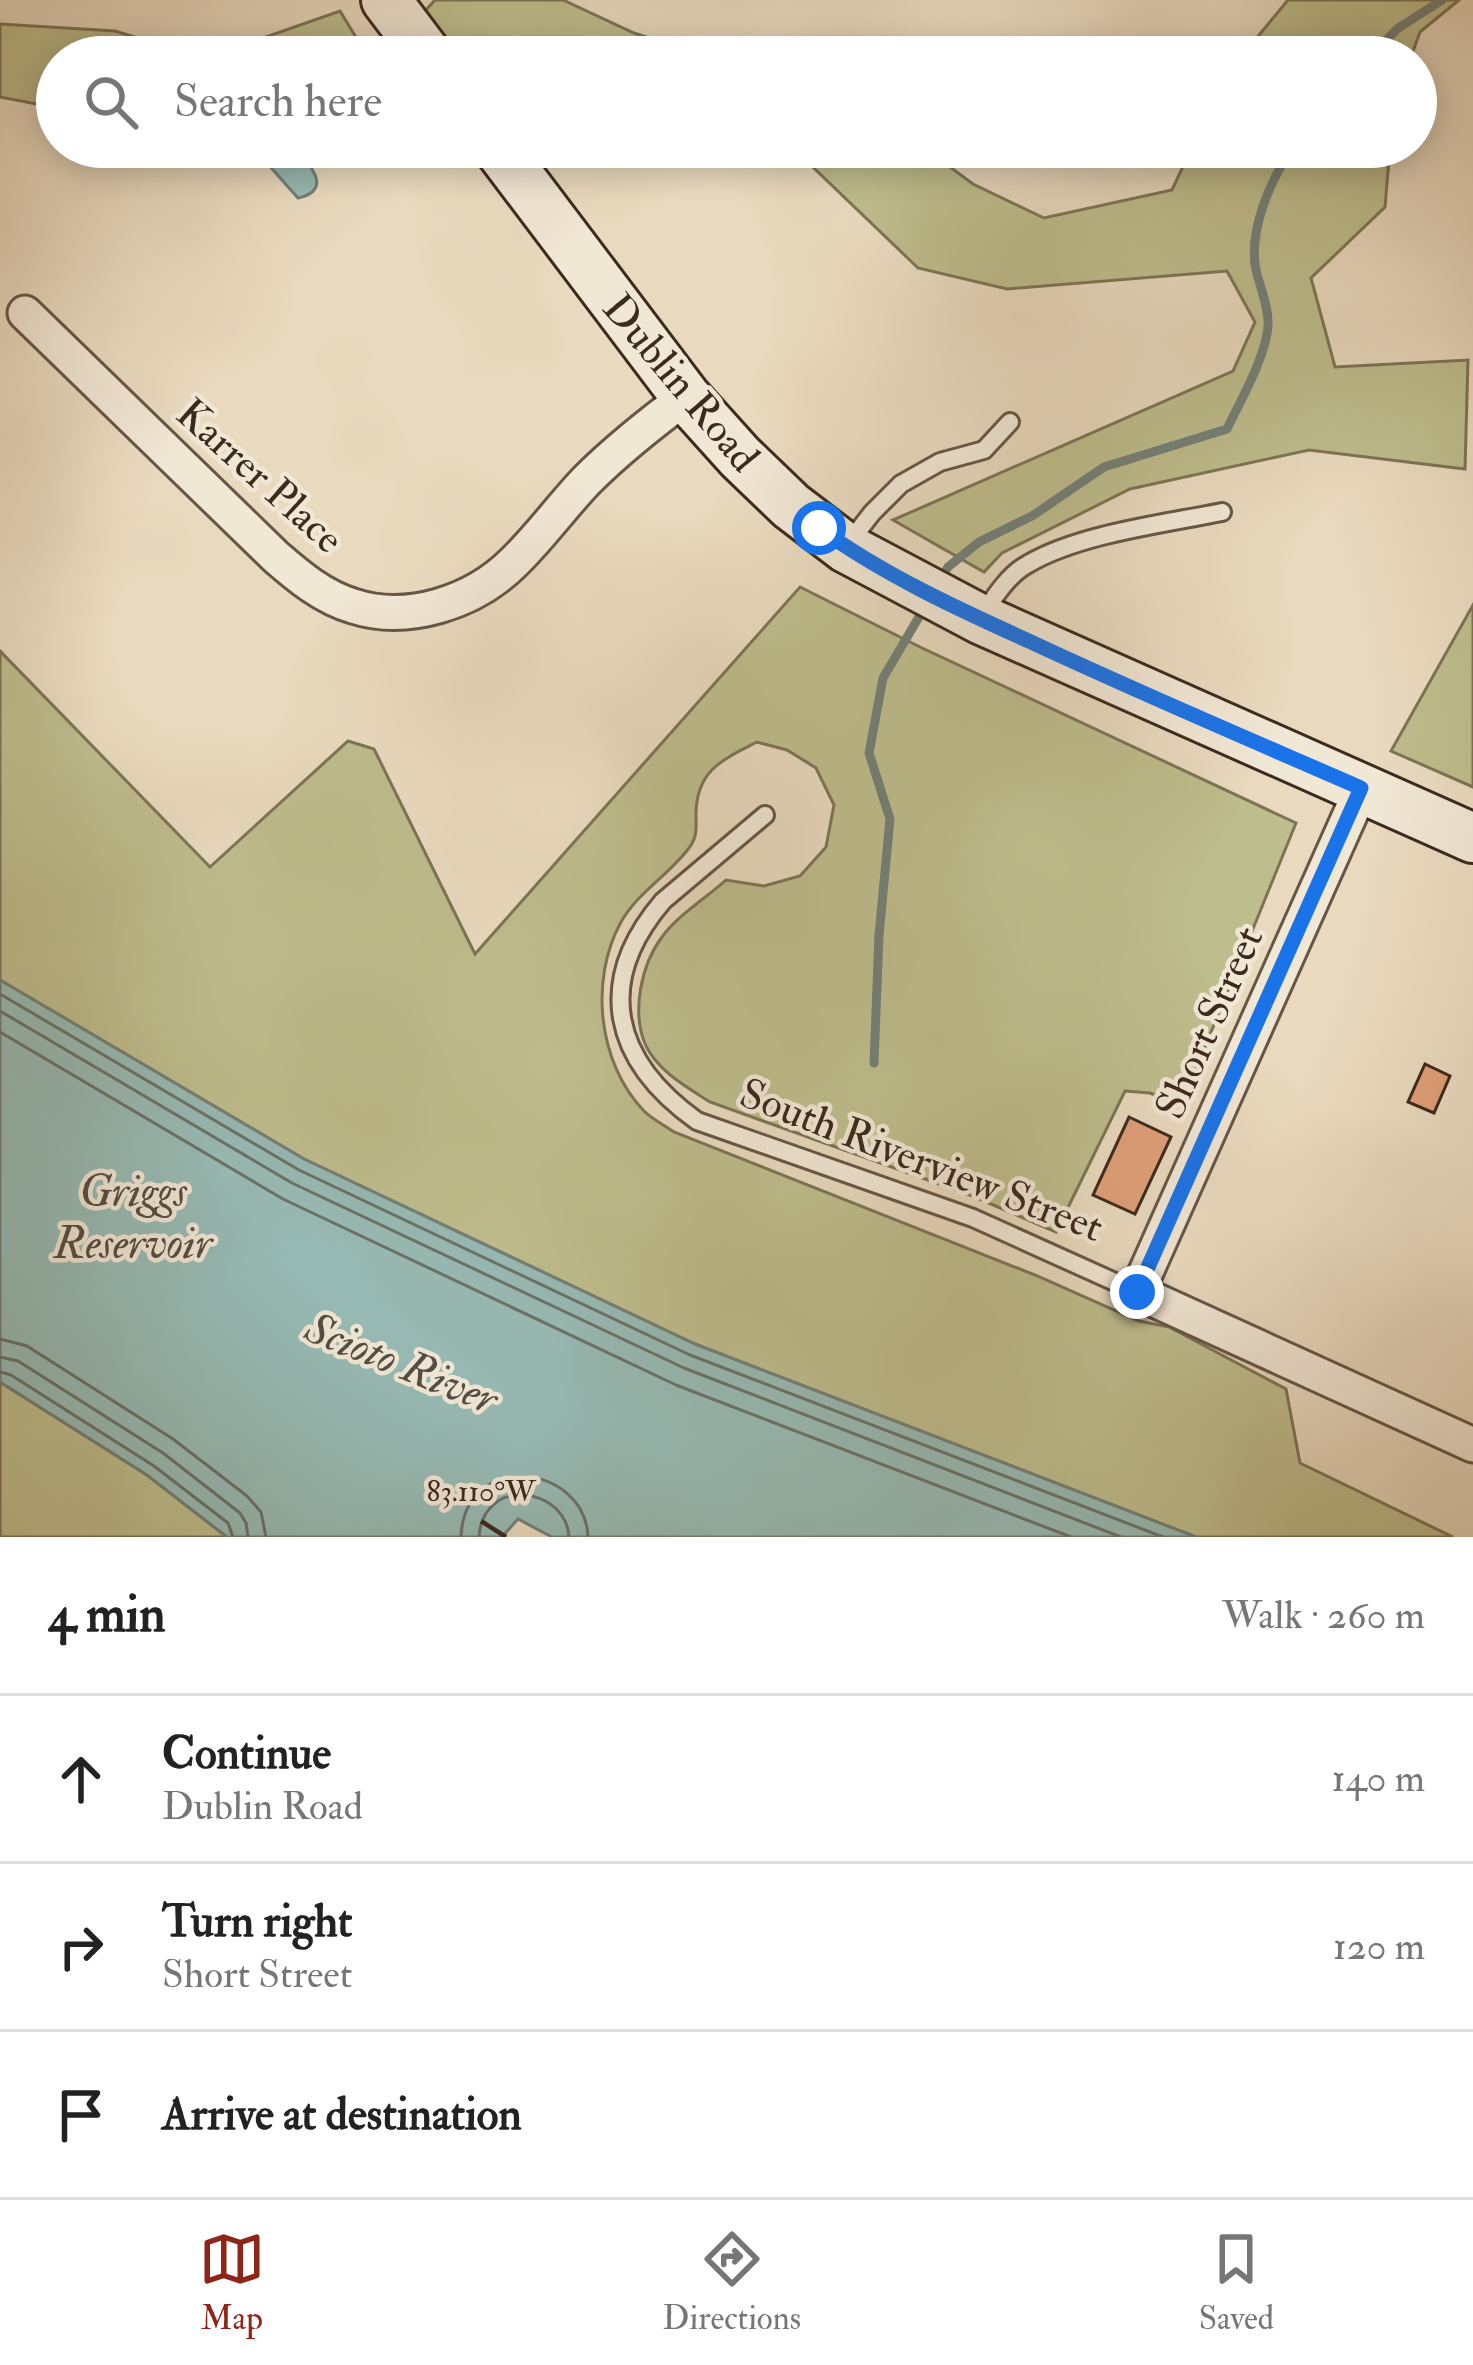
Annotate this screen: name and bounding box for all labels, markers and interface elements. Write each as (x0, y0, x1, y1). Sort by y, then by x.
search box (36, 36, 1437, 168)
icon: search (78, 69, 144, 135)
text: Search here (174, 74, 382, 130)
street label: Dublin Road (591, 284, 770, 483)
street label: Karrer Place (165, 388, 354, 565)
route start (792, 501, 846, 555)
street label: Short Street (1144, 919, 1275, 1127)
street label: South Riverview Street (732, 1068, 1110, 1254)
water label: Griggs Reservoir (53, 1164, 214, 1272)
route end (1110, 1265, 1164, 1319)
water label: Scioto River (296, 1300, 508, 1429)
text: 83.110°W (426, 1473, 537, 1510)
text: 4 min (48, 1583, 166, 1647)
text: Walk · 260 m (1222, 1591, 1425, 1640)
text: Continue (162, 1726, 331, 1782)
icon: ahead (48, 1746, 114, 1812)
text: 140 m (1332, 1754, 1425, 1803)
text: Dublin Road (162, 1782, 363, 1831)
text: Turn right (162, 1894, 352, 1950)
icon: right (48, 1914, 114, 1980)
text: 120 m (1333, 1922, 1425, 1971)
text: Short Street (162, 1950, 352, 1999)
icon: arrive (48, 2082, 114, 2148)
text: Arrive at destination (162, 2087, 522, 2143)
tab: Map (199, 2226, 265, 2339)
tab: Directions (663, 2226, 801, 2339)
tab: Saved (1199, 2226, 1274, 2339)

